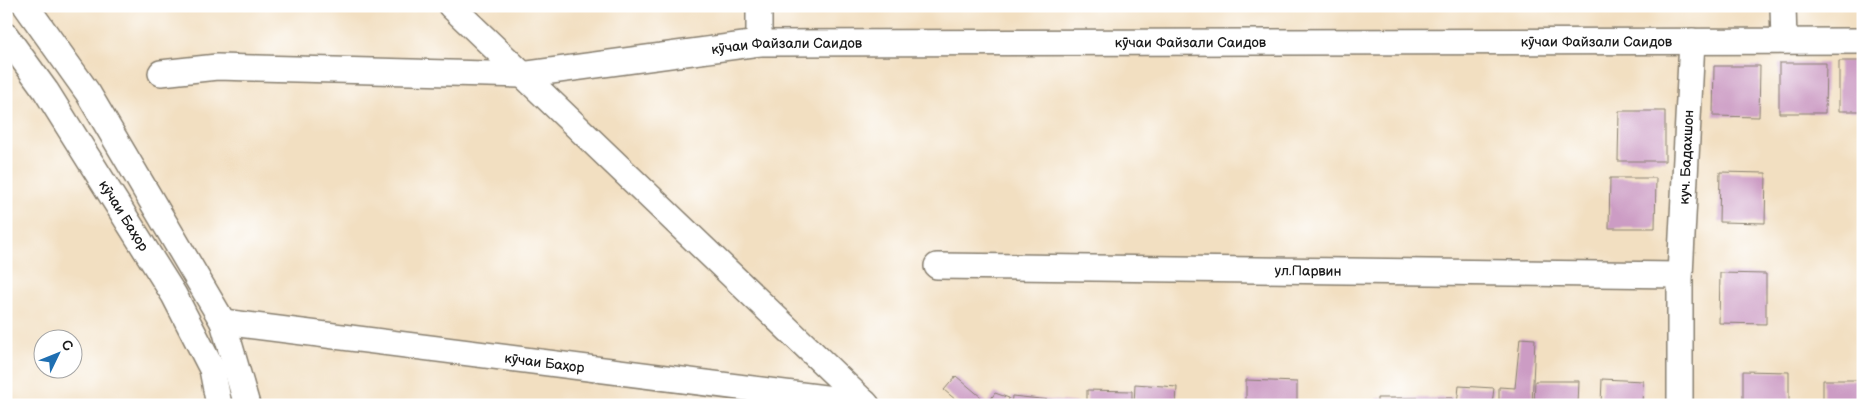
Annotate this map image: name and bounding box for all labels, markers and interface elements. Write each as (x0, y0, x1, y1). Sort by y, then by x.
street label: кӯчаи Файзали Саидов (1521, 33, 1673, 51)
street label: кӯчаи Файзали Саидов (1115, 34, 1267, 51)
street label: кӯчаи Файзали Саидов (710, 35, 863, 58)
street label: куч. Бадахшон (1676, 109, 1697, 205)
street label: кӯчаи Баҳор (95, 177, 152, 254)
street label: ул.Парвин (1274, 262, 1342, 280)
north arrow (32, 328, 82, 378)
text: С (58, 336, 77, 355)
street label: кӯчаи Баҳор (503, 350, 585, 377)

